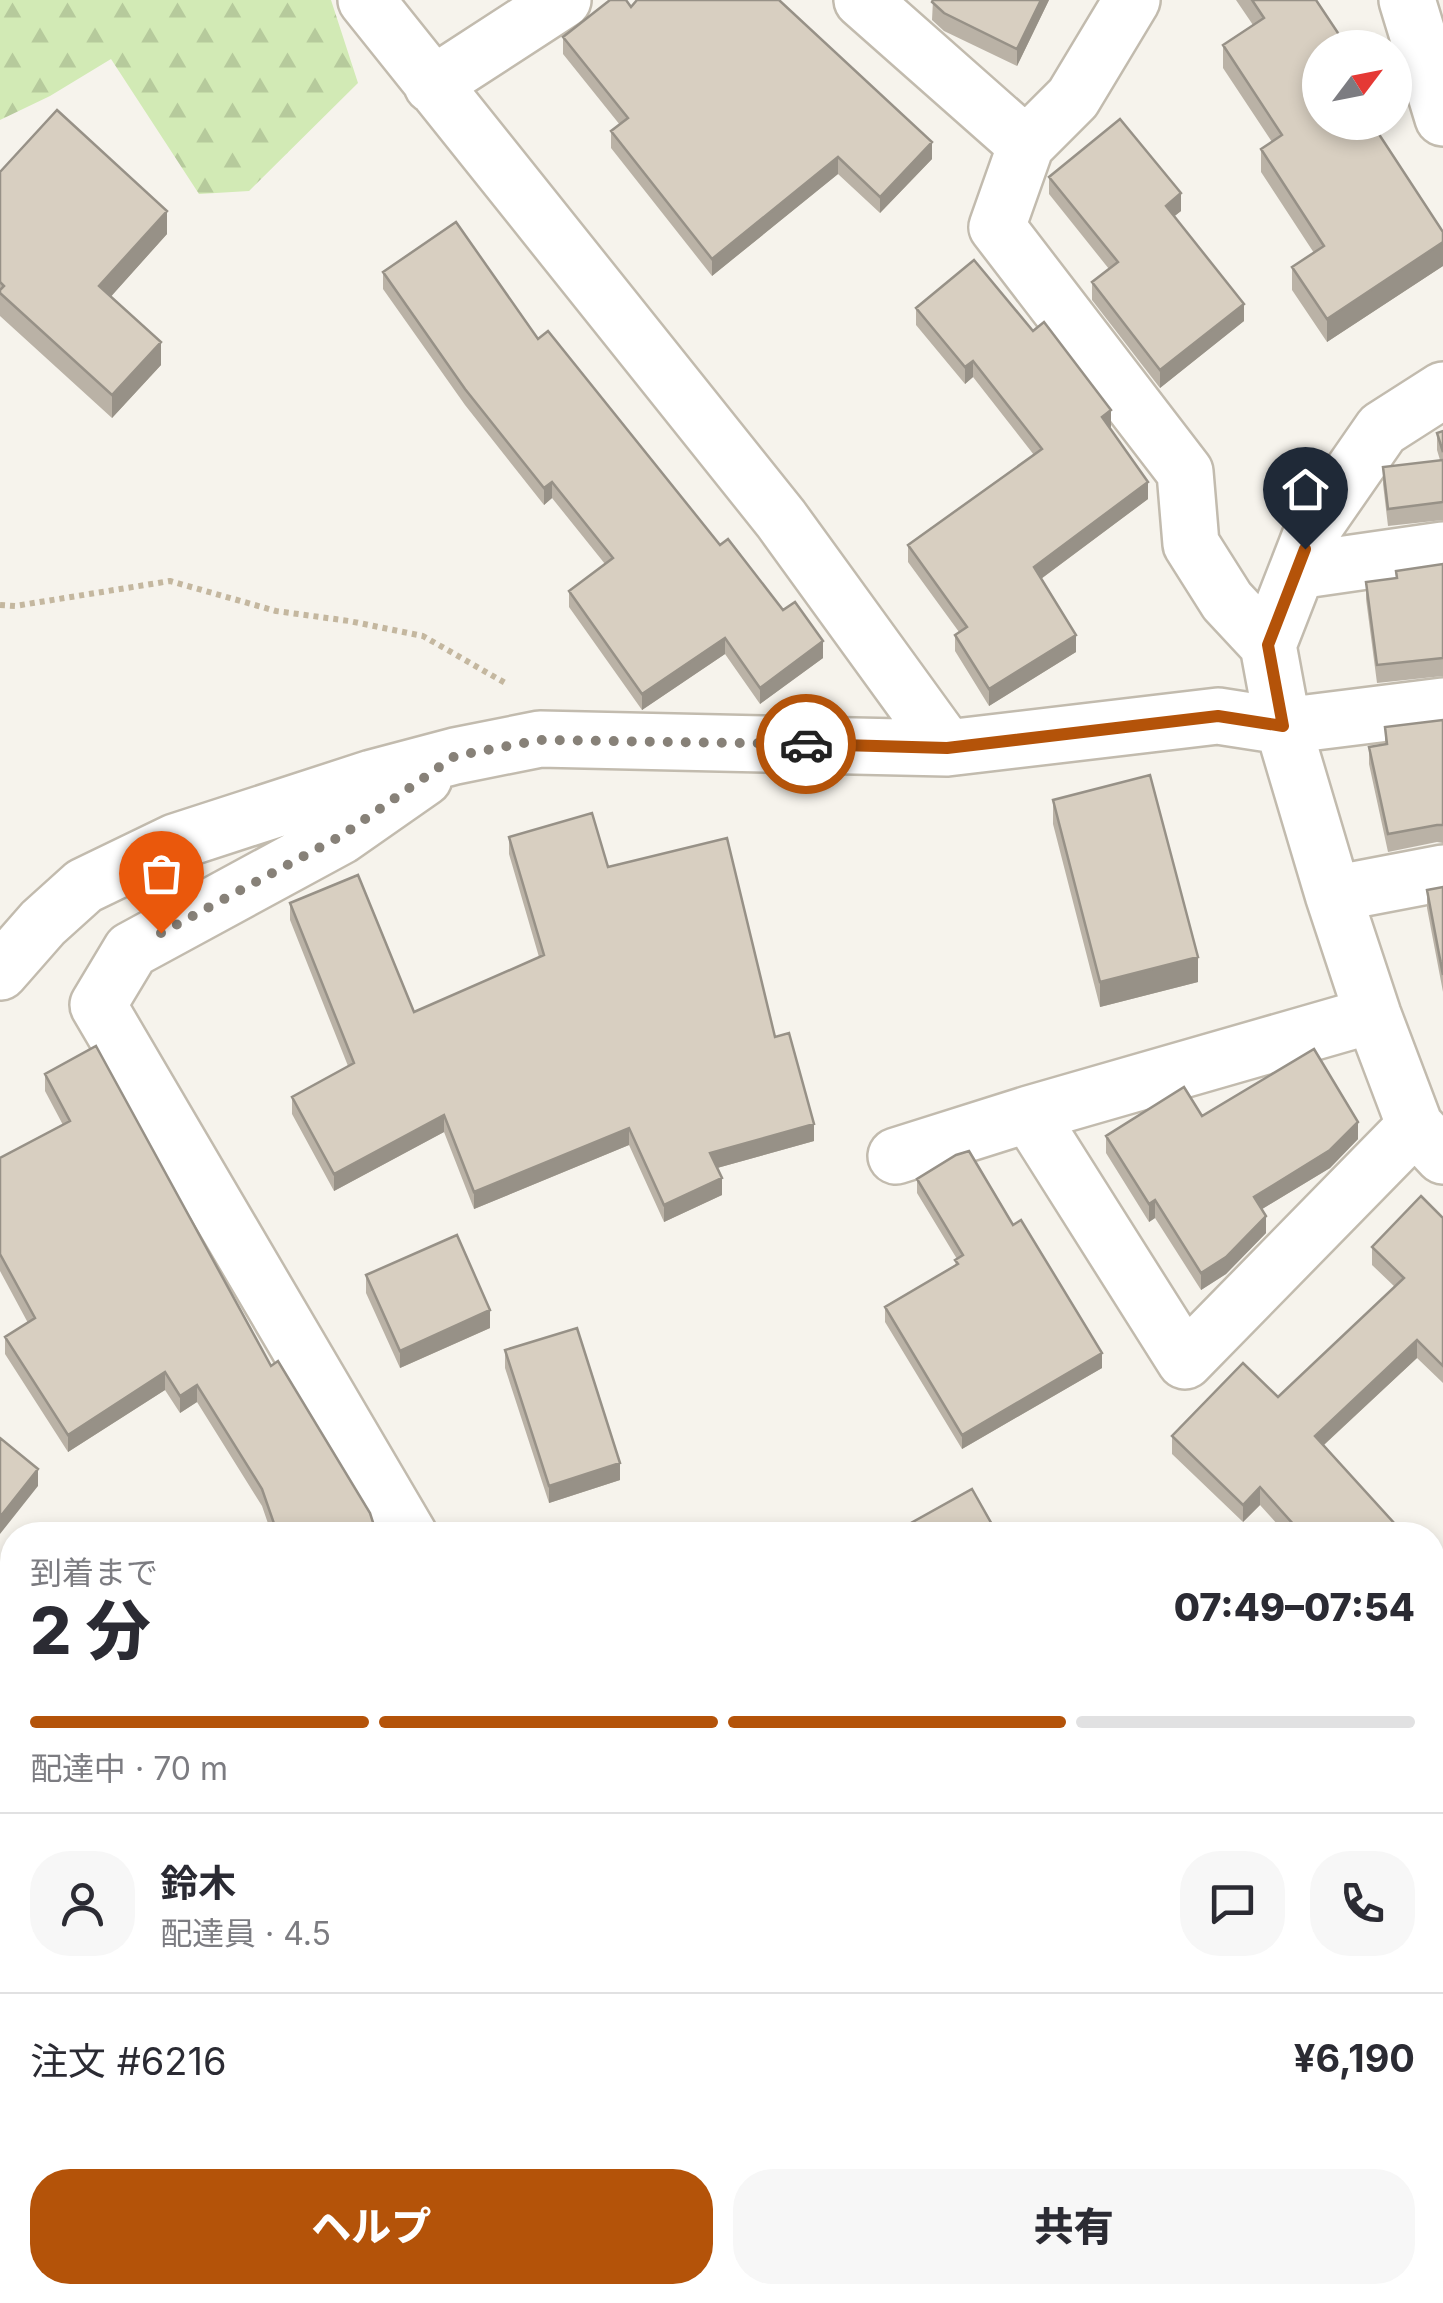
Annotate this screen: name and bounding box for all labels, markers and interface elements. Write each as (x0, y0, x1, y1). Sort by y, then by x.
north arrow (1302, 30, 1412, 140)
map controls (1302, 30, 1412, 140)
pin (1263, 447, 1348, 550)
icon: home (1278, 462, 1333, 517)
courier (756, 694, 856, 794)
icon: car (779, 717, 834, 772)
pin (119, 831, 204, 934)
icon: bag (134, 846, 189, 901)
text: 到着まで (30, 1553, 158, 1592)
text: 07:49–07:54 (1174, 1584, 1415, 1630)
text: 2 分 (30, 1591, 151, 1670)
text: 配達中 · 70 m (30, 1749, 228, 1788)
button: person (30, 1851, 135, 1956)
button: chat (1180, 1851, 1285, 1956)
button: phone (1310, 1851, 1415, 1956)
text: 鈴木 (160, 1860, 236, 1906)
text: 配達員 · 4.5 (160, 1914, 331, 1953)
text: ¥6,190 (1294, 2035, 1415, 2081)
text: 注文 #6216 (30, 2038, 227, 2084)
button: ヘルプ (30, 2169, 713, 2284)
button: 共有 (733, 2169, 1415, 2284)

